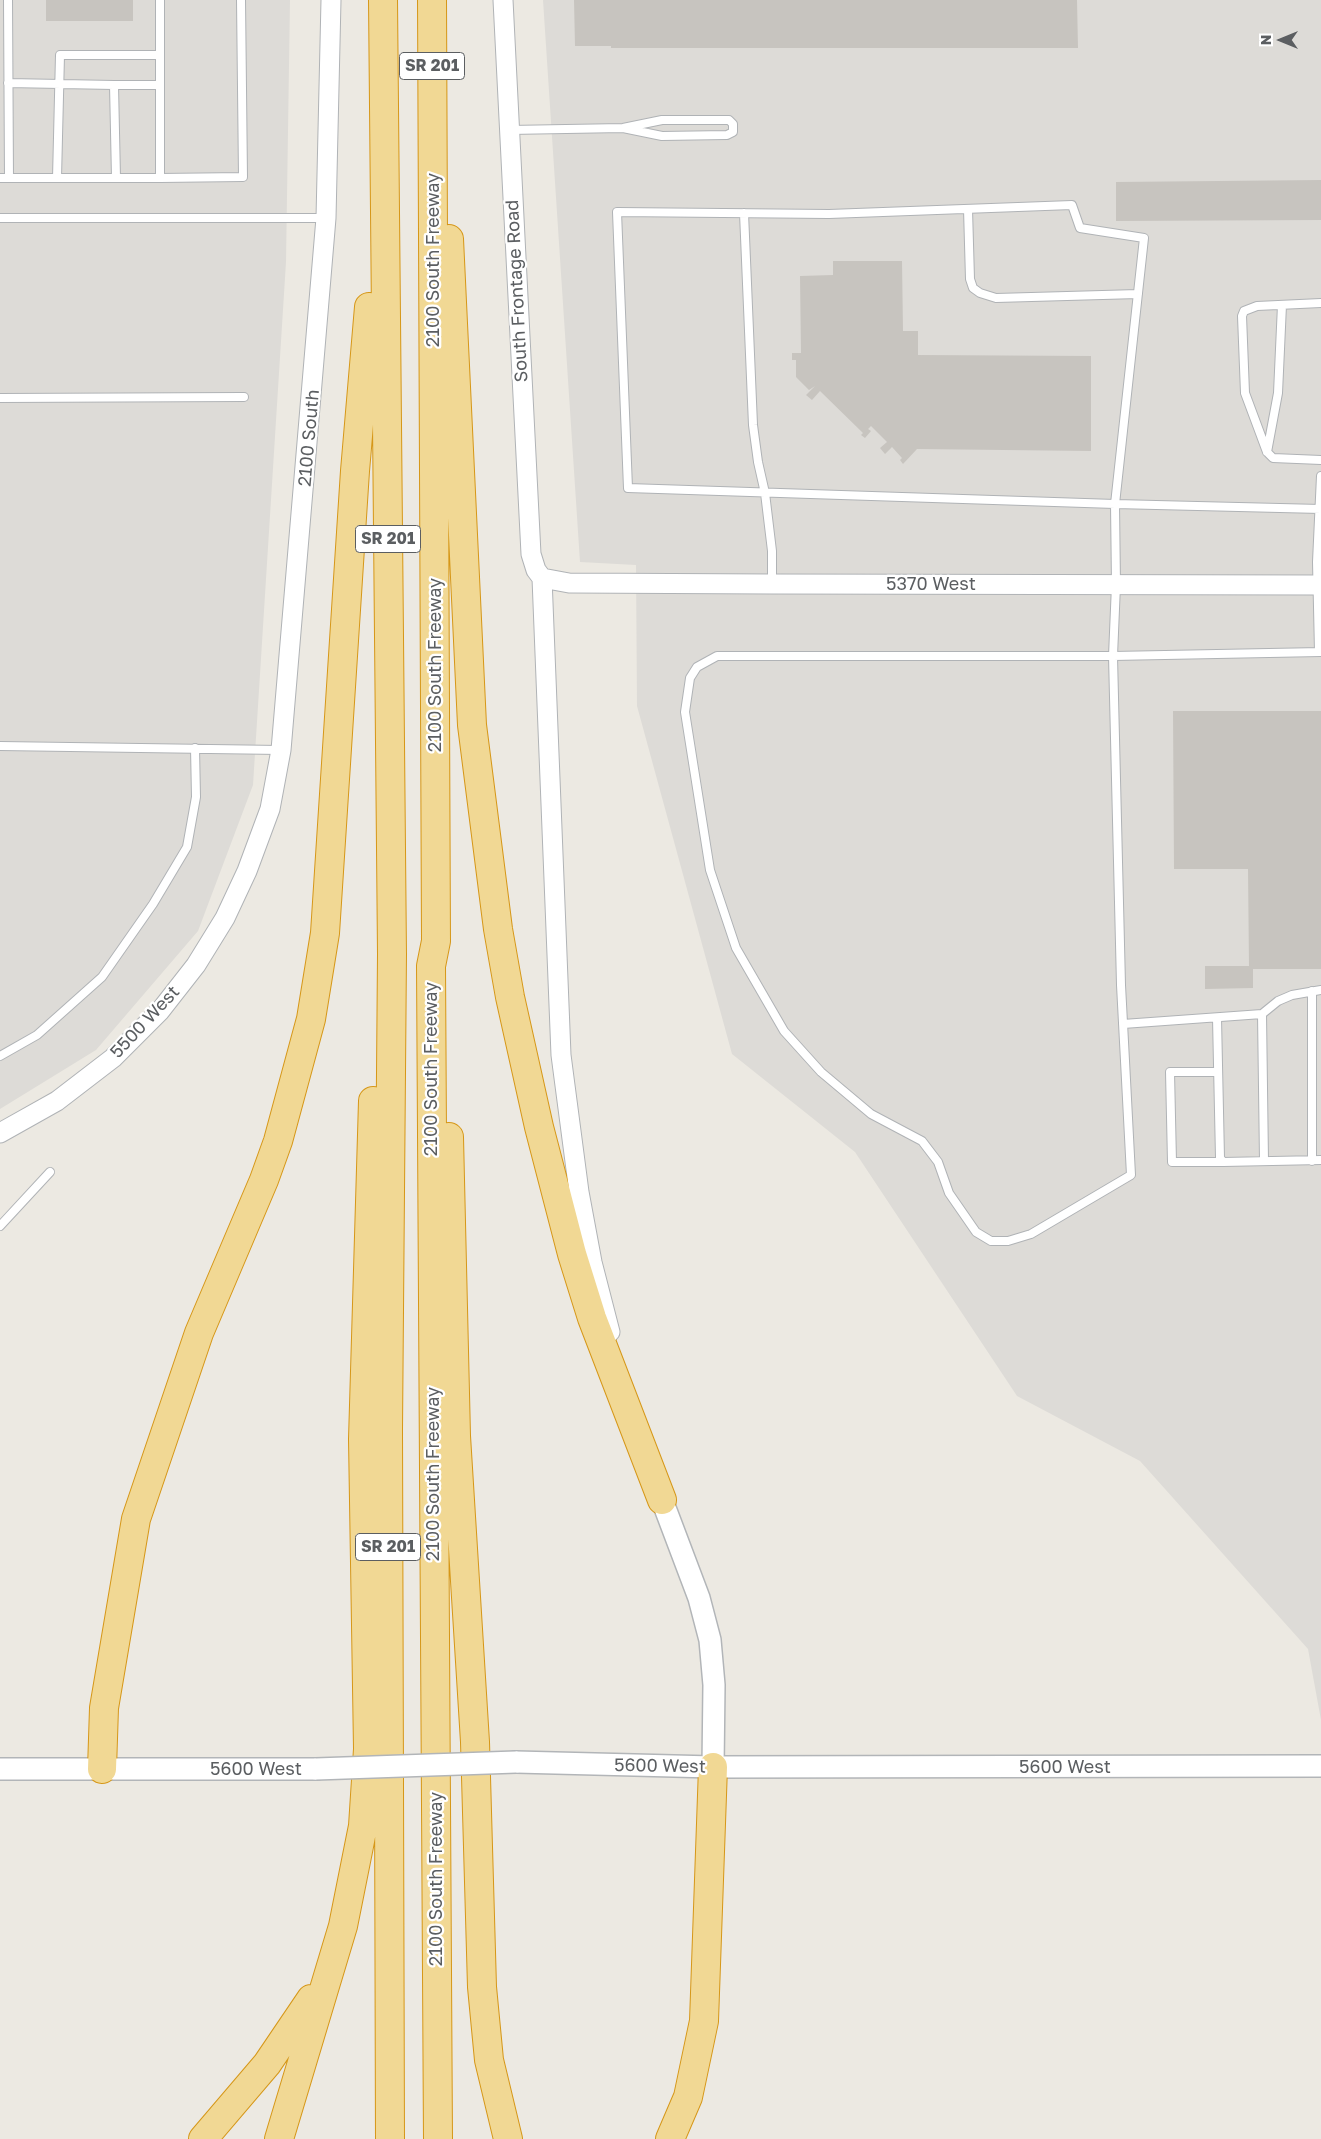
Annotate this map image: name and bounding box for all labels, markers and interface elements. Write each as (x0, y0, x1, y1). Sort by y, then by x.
north arrow (1256, 15, 1306, 65)
text: N (1257, 35, 1274, 45)
road number: SR 201 (400, 52, 464, 80)
street label: 2100 South Freeway (422, 173, 444, 347)
street label: South Frontage Road (501, 199, 533, 383)
street label: 2100 South (294, 389, 324, 487)
road number: SR 201 (356, 526, 420, 552)
street label: 5370 West (886, 573, 976, 595)
street label: 2100 South Freeway (424, 578, 446, 752)
street label: 5500 West (106, 981, 184, 1063)
street label: 2100 South Freeway (420, 982, 442, 1156)
street label: 2100 South Freeway (422, 1387, 444, 1561)
road number: SR 201 (356, 1534, 420, 1560)
street label: 5600 West (614, 1754, 706, 1778)
street label: 5600 West (1019, 1756, 1111, 1778)
street label: 5600 West (210, 1758, 302, 1780)
street label: 2100 South Freeway (425, 1792, 447, 1966)

